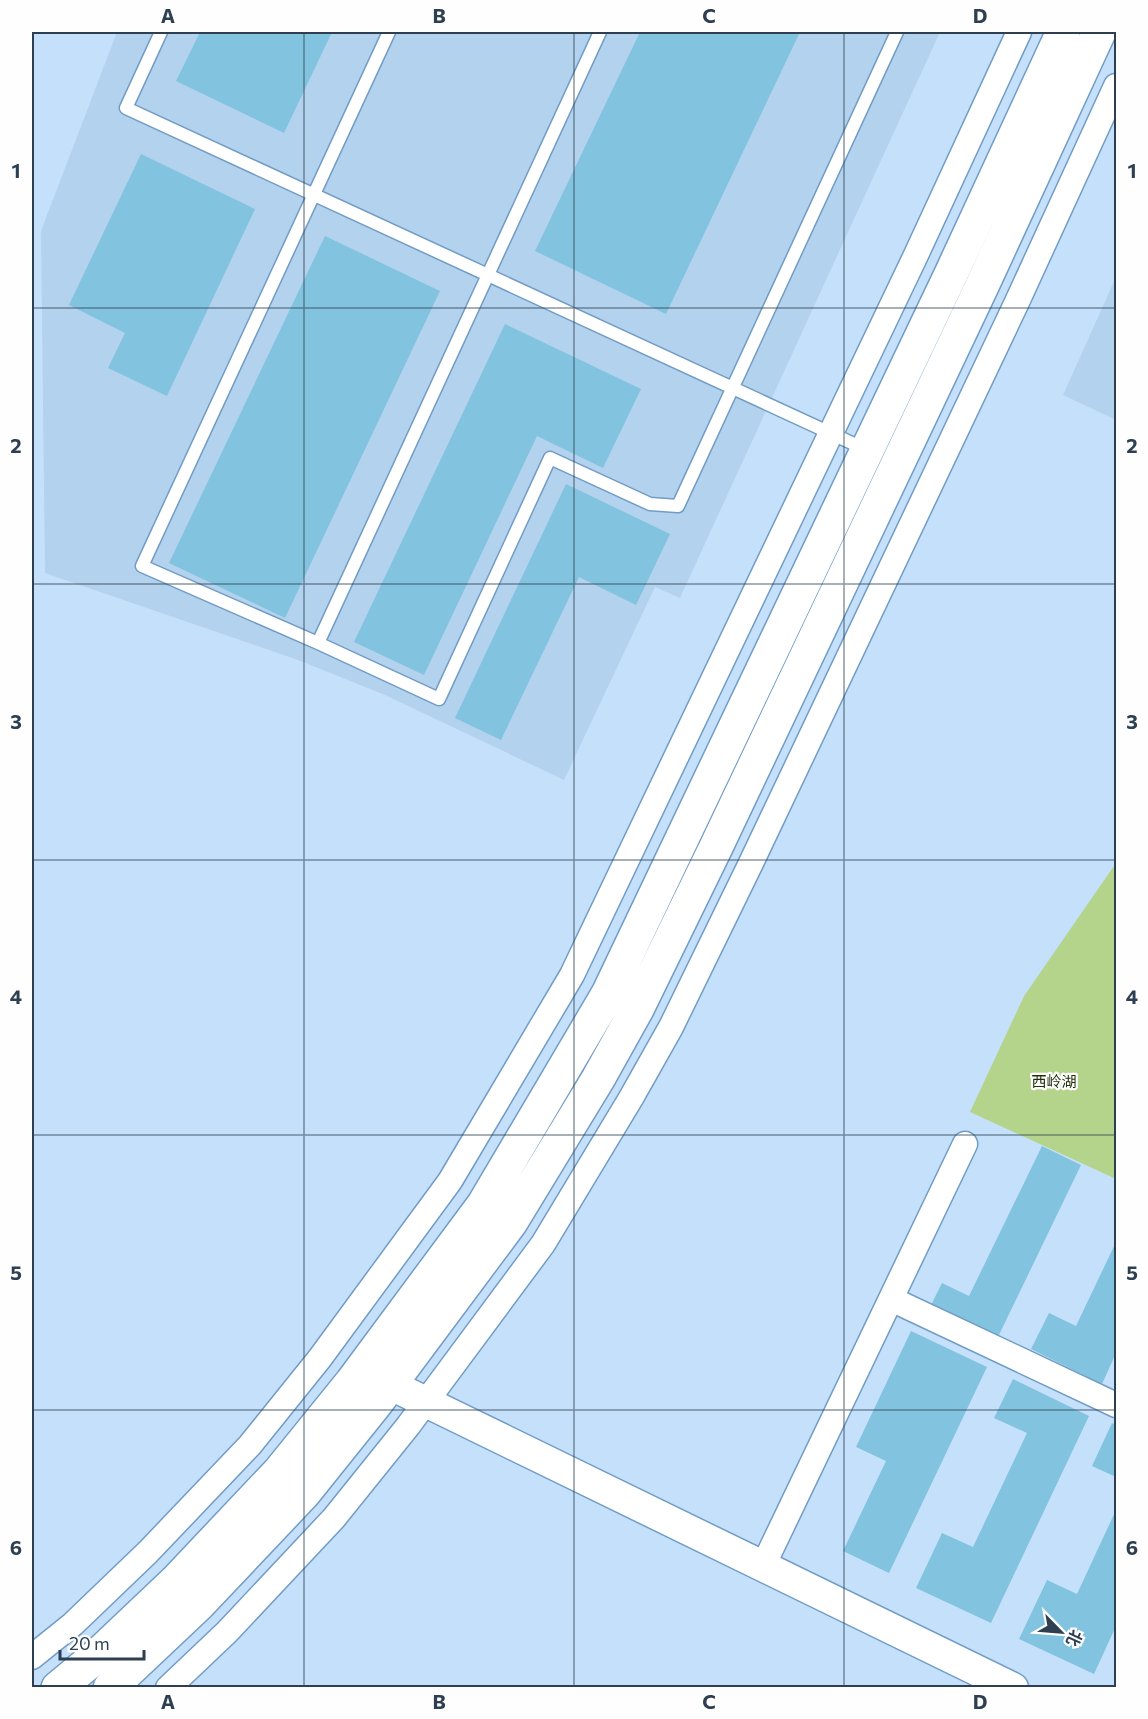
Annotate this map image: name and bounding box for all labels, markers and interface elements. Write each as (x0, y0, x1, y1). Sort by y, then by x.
text: A (161, 3, 175, 27)
text: B (432, 3, 446, 27)
text: C (702, 3, 716, 27)
text: D (973, 3, 987, 27)
text: 1 (11, 158, 21, 182)
text: 1 (1127, 158, 1137, 182)
text: 2 (10, 433, 22, 457)
text: 2 (1126, 433, 1138, 457)
text: 3 (10, 709, 22, 733)
text: 3 (1126, 709, 1138, 733)
text: 4 (10, 984, 22, 1008)
text: 4 (1126, 984, 1138, 1008)
park label: 西岭湖 (1031, 1072, 1077, 1090)
text: 5 (10, 1260, 22, 1284)
text: 5 (1126, 1260, 1138, 1284)
text: 6 (10, 1535, 22, 1559)
text: 6 (1126, 1535, 1138, 1559)
north arrow (1031, 1602, 1091, 1662)
scale bar (60, 1623, 144, 1661)
text: 北 (1063, 1627, 1087, 1650)
text: 20 m (69, 1632, 110, 1654)
text: A (161, 1689, 175, 1713)
text: B (432, 1689, 446, 1713)
text: C (702, 1689, 716, 1713)
text: D (973, 1689, 987, 1713)

